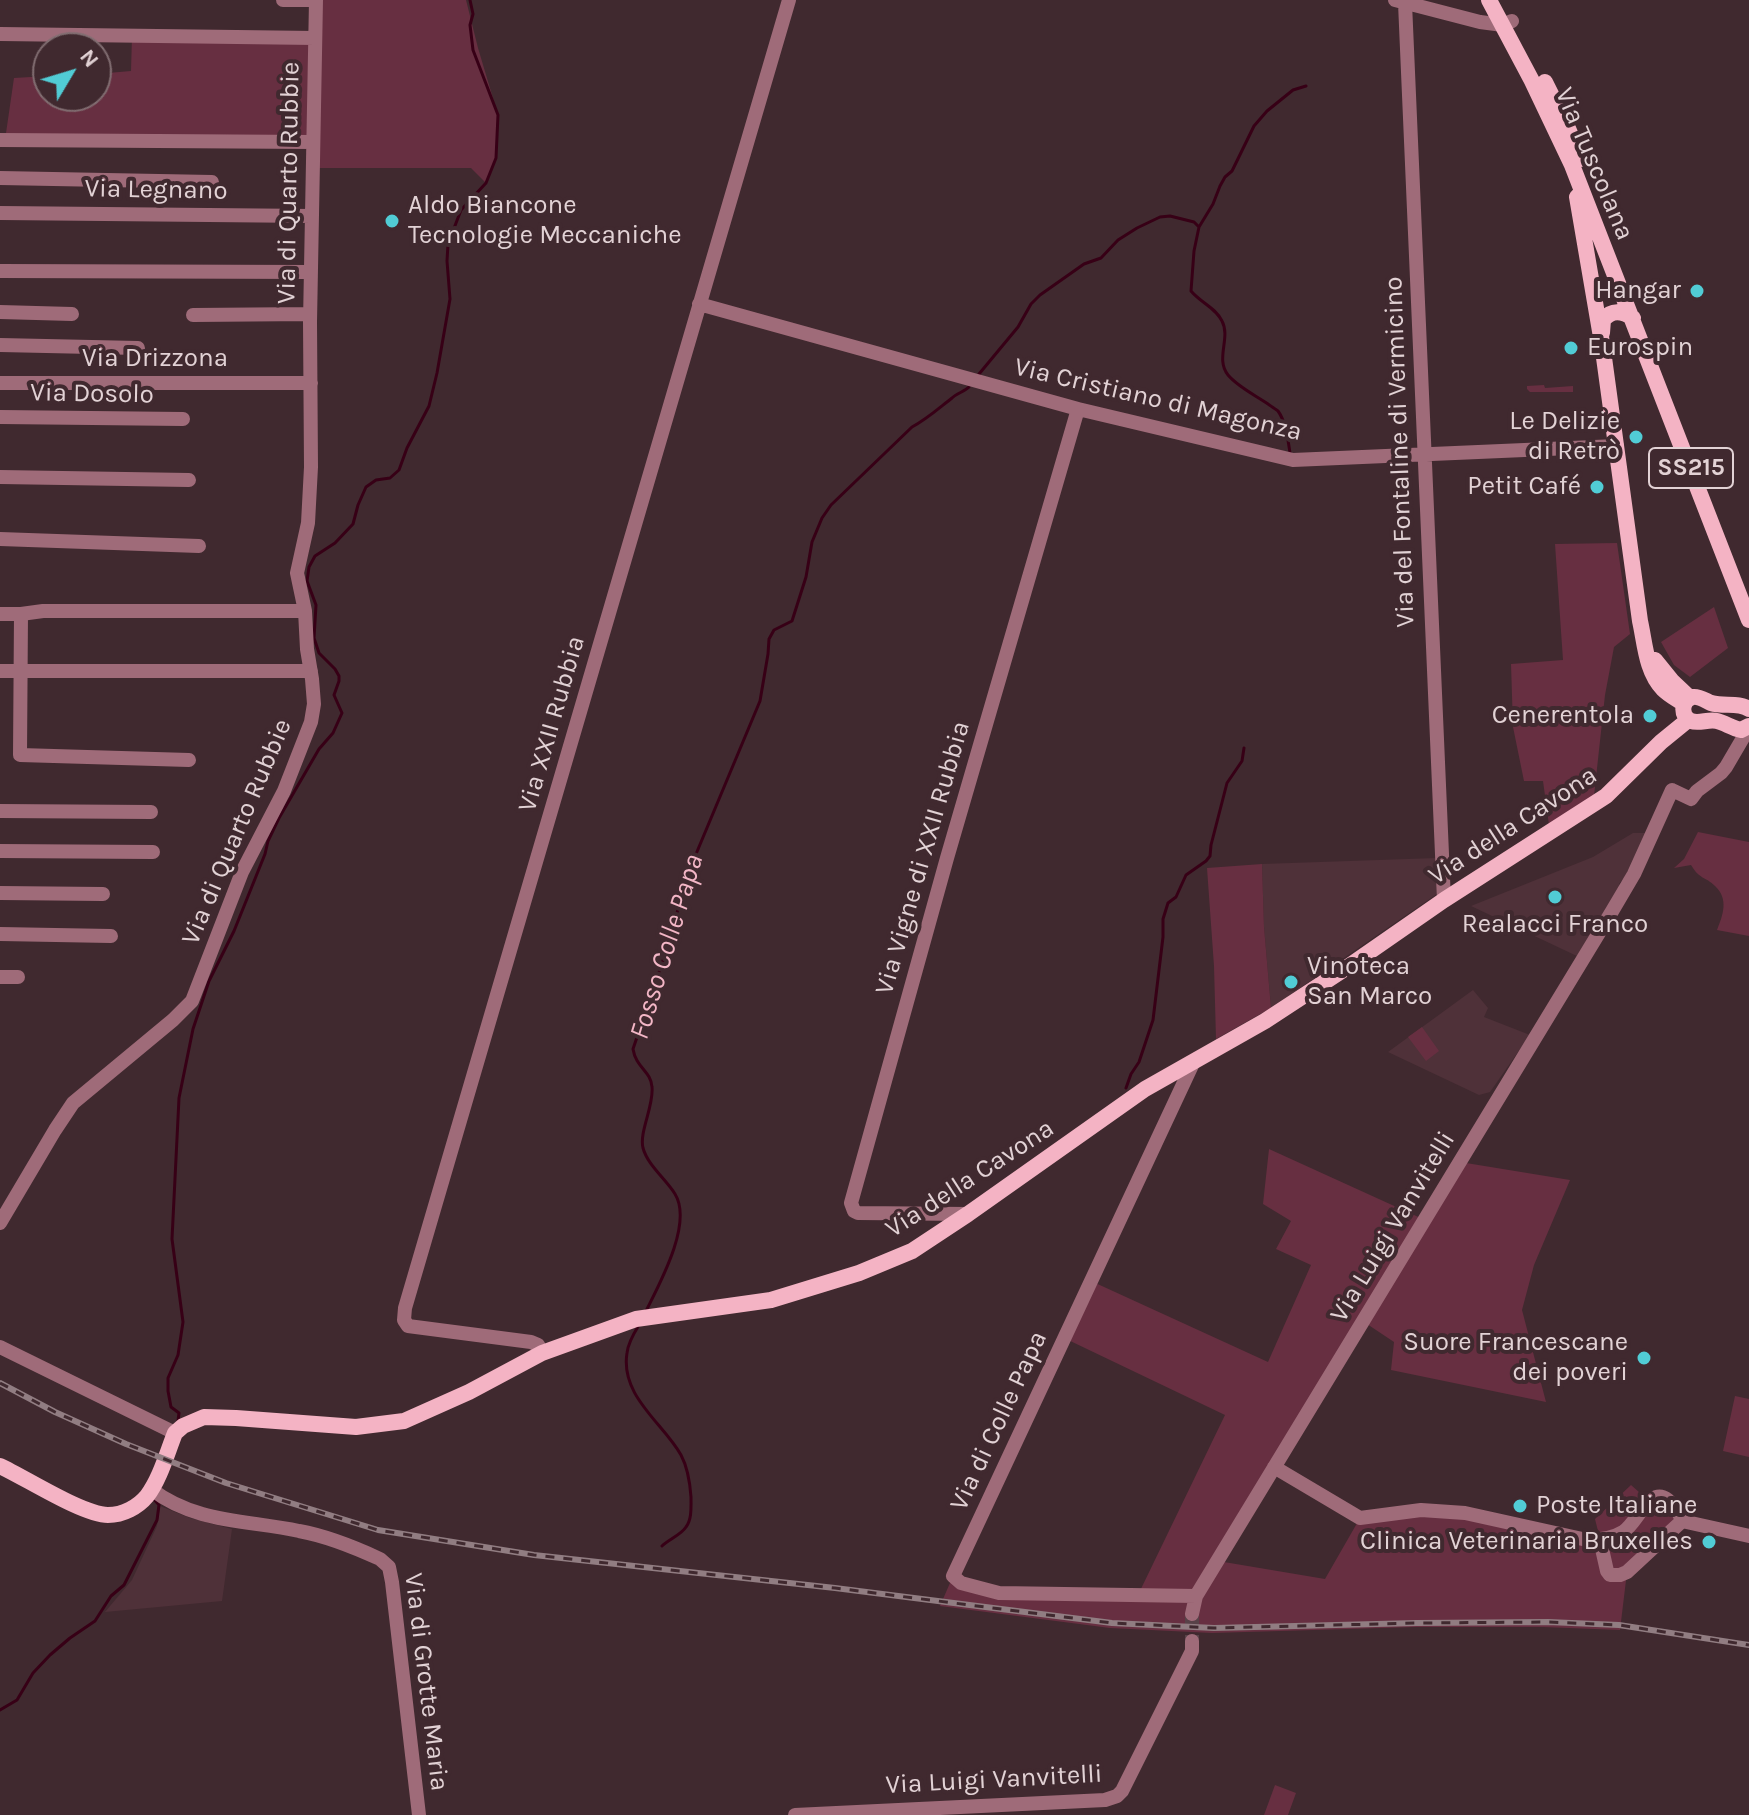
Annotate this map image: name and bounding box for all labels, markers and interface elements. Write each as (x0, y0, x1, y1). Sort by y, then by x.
north arrow (32, 32, 112, 112)
text: N (74, 44, 104, 73)
street label: Via di Quarto Rubbie (271, 62, 307, 304)
street label: Via Tuscolana (1548, 83, 1640, 245)
street label: Via Legnano (84, 173, 228, 207)
place label: Aldo Biancone Tecnologie Meccaniche (408, 190, 682, 252)
marker: Aldo Biancone Tecnologie Meccaniche (383, 212, 401, 230)
place label: Hangar (1595, 275, 1681, 307)
street label: Via del Fontaline di Vermicino (1378, 276, 1422, 628)
marker: Hangar (1688, 282, 1706, 300)
place label: Eurospin (1587, 332, 1693, 364)
marker: Eurospin (1562, 339, 1580, 357)
street label: Via Drizzona (82, 343, 228, 375)
street label: Via Cristiano di Magonza (1011, 352, 1305, 448)
street label: Via Dosolo (30, 377, 154, 411)
place label: Le Delizie di Retrò (1509, 406, 1620, 468)
marker: Le Delizie di Retrò (1627, 428, 1645, 446)
road number: SS215 (1649, 448, 1733, 488)
place label: Petit Café (1467, 471, 1581, 503)
marker: Petit Café (1588, 478, 1606, 496)
street label: Via XXII Rubbia (512, 632, 592, 816)
place label: Cenerentola (1492, 700, 1634, 732)
marker: Cenerentola (1641, 707, 1659, 725)
street label: Via di Quarto Rubbie (175, 714, 299, 950)
street label: Via Vigne di XXII Rubbia (869, 718, 977, 998)
street label: Via della Cavona (1423, 760, 1603, 892)
water label: Fosso Colle Papa (623, 850, 711, 1044)
marker: Realacci Franco (1546, 888, 1564, 906)
place label: Realacci Franco (1462, 909, 1648, 941)
place label: Vinoteca San Marco (1307, 951, 1432, 1012)
marker: Vinoteca San Marco (1282, 973, 1300, 991)
street label: Via della Cavona (880, 1113, 1060, 1245)
street label: Via Luigi Vanvitelli (1324, 1126, 1462, 1328)
street label: Via di Colle Papa (944, 1326, 1054, 1516)
place label: Suore Francescane dei poveri (1403, 1327, 1628, 1388)
marker: Suore Francescane dei poveri (1635, 1349, 1653, 1367)
place label: Poste Italiane (1536, 1490, 1697, 1522)
marker: Poste Italiane (1511, 1497, 1529, 1515)
place label: Clinica Veterinaria Bruxelles (1360, 1526, 1693, 1558)
marker: Clinica Veterinaria Bruxelles (1700, 1533, 1718, 1551)
street label: Via di Grotte Maria (397, 1571, 455, 1793)
street label: Via Luigi Vanvitelli (885, 1759, 1103, 1801)

